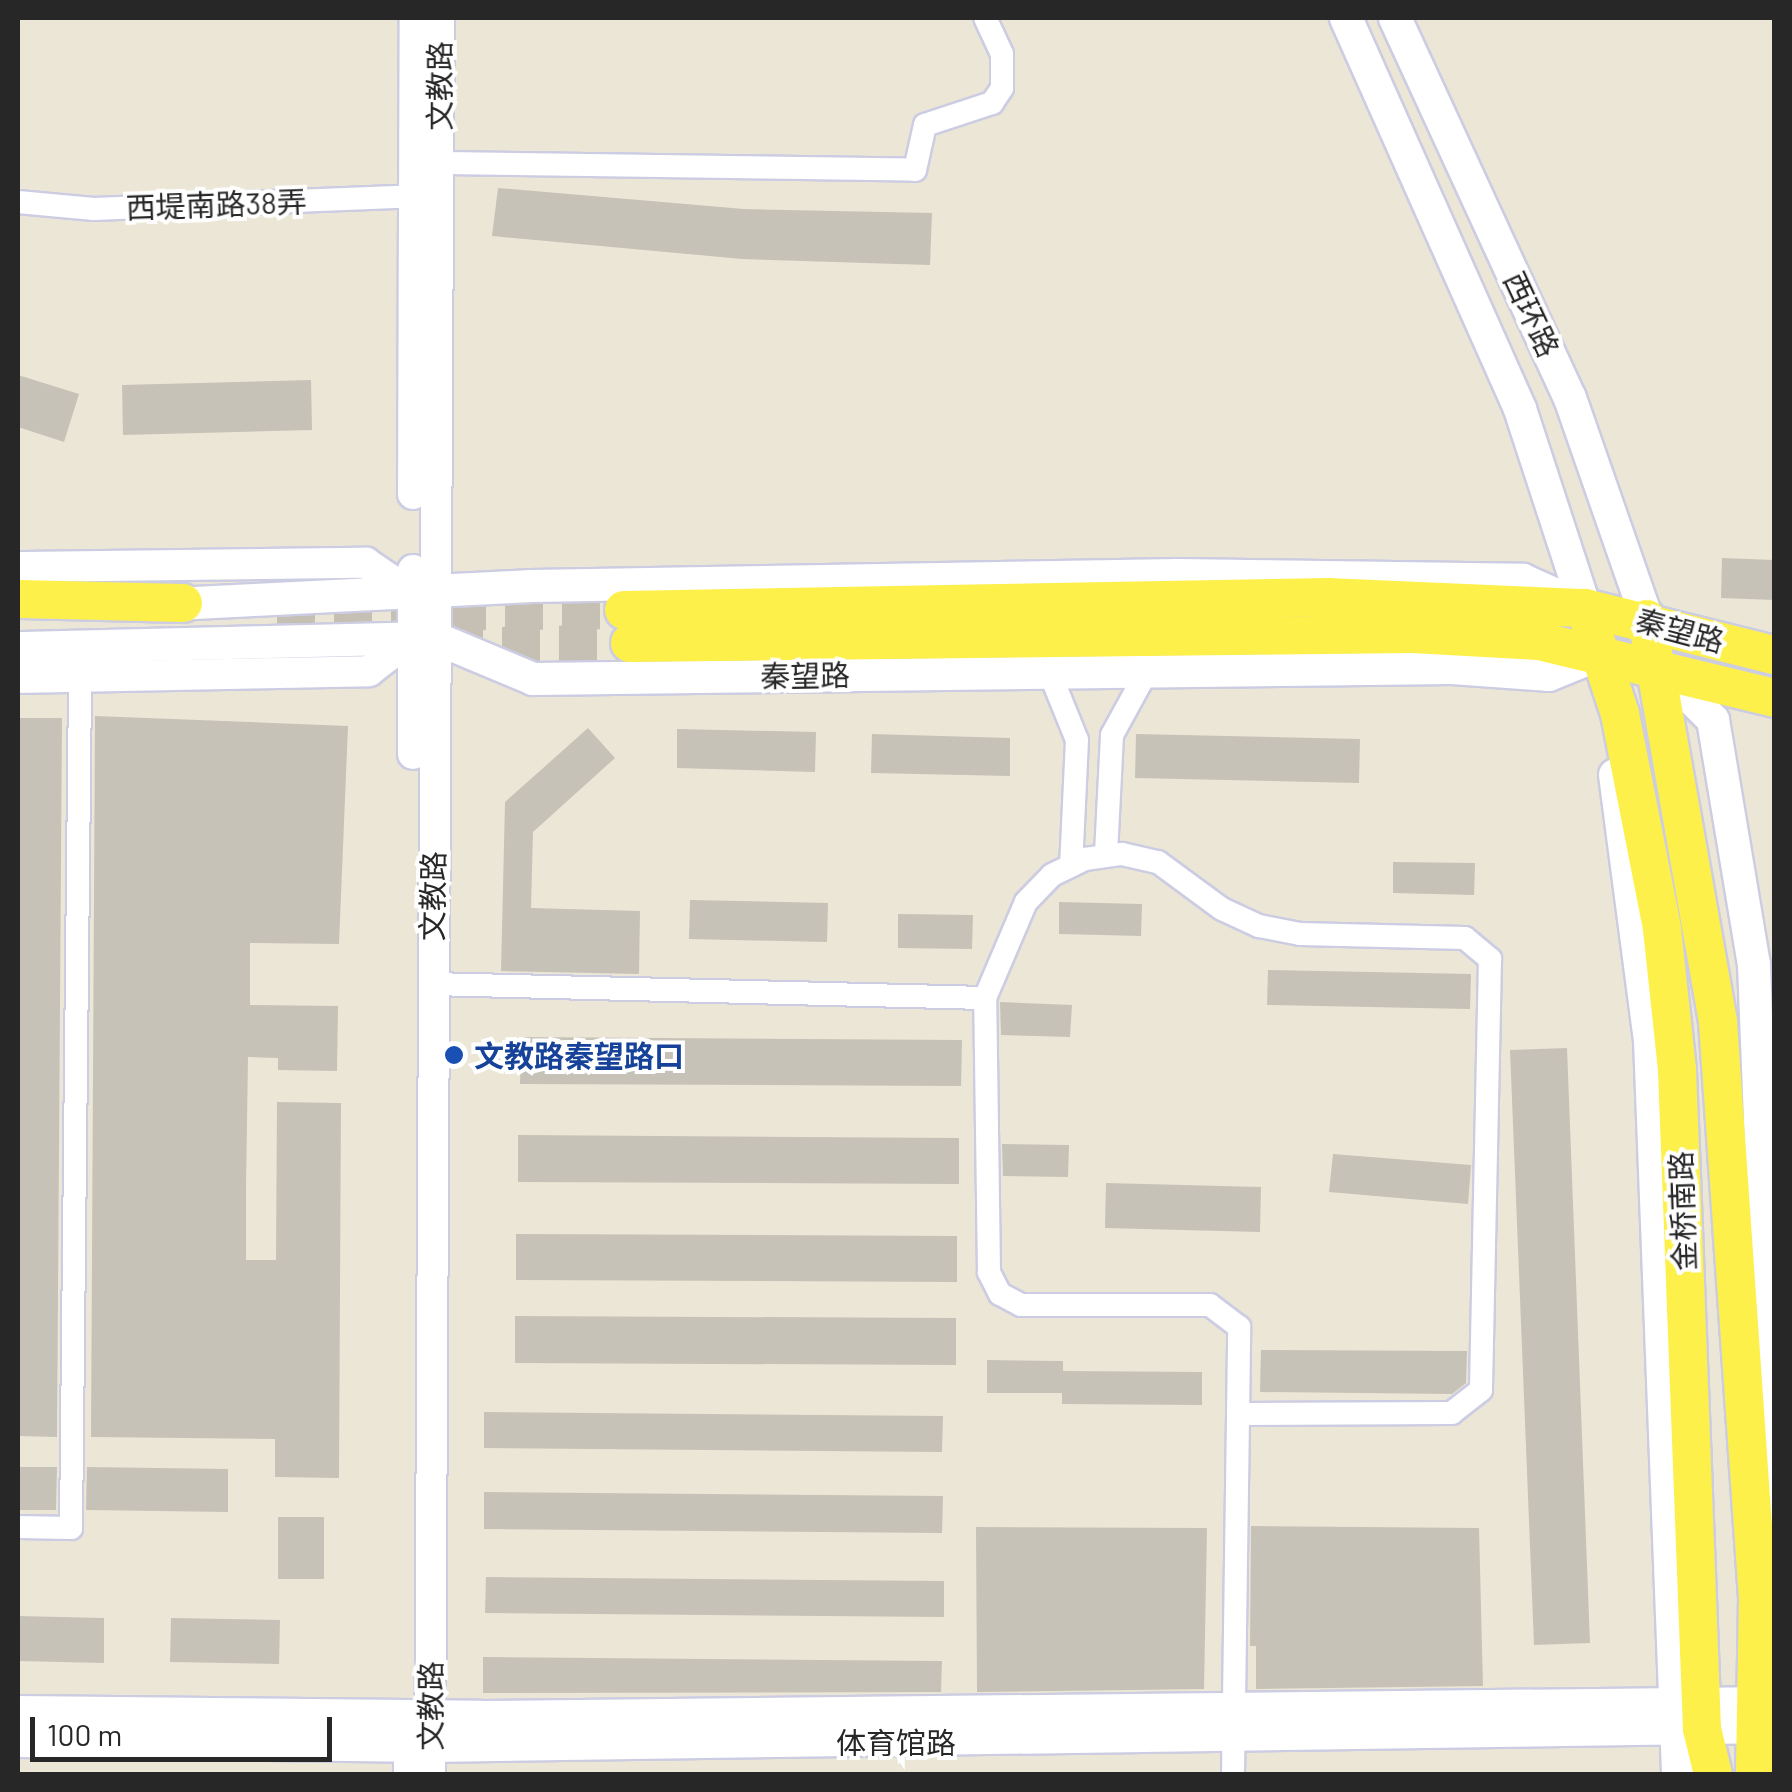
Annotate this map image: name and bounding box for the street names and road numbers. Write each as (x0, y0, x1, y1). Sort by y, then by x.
street label: 文教路 (421, 41, 457, 131)
street label: 西堤南路38弄 (125, 183, 307, 225)
street label: 西环路 (1497, 266, 1567, 362)
street label: 秦望路 (1632, 601, 1728, 659)
street label: 秦望路 (760, 656, 850, 694)
street label: 文教路 (413, 851, 451, 941)
street label: 金桥南路 (1662, 1150, 1702, 1272)
street label: 文教路 (412, 1661, 448, 1751)
street label: 体育馆路 (836, 1724, 956, 1760)

